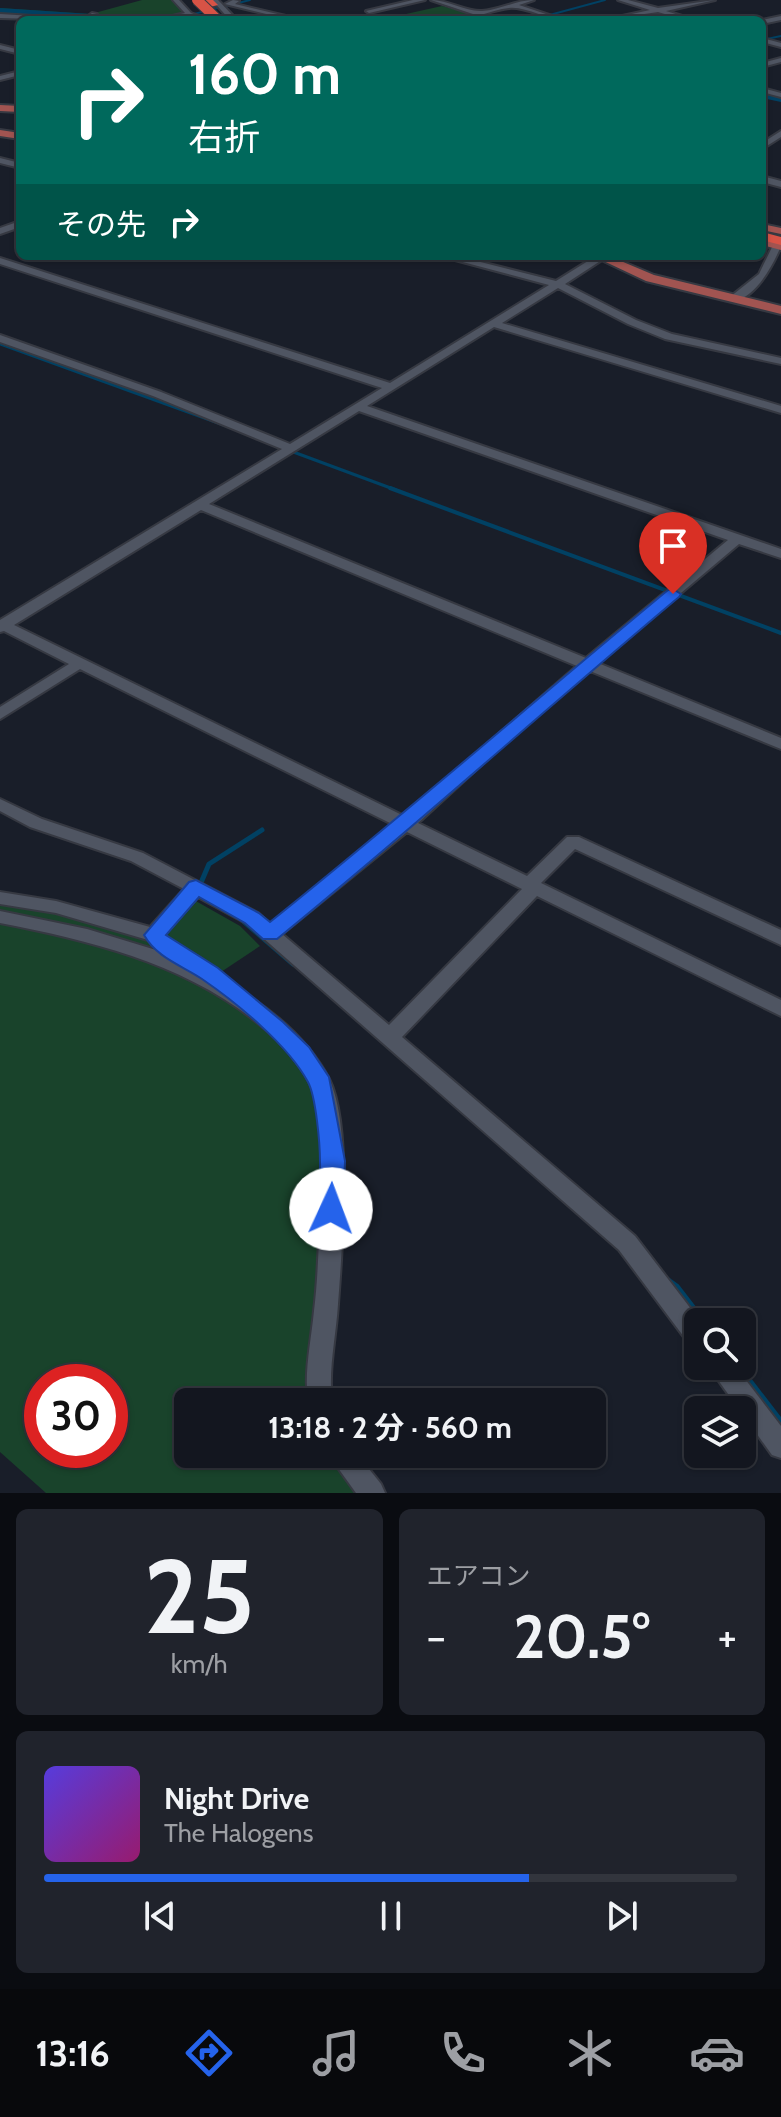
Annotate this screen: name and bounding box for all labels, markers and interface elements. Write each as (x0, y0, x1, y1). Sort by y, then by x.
text: 160 m (188, 40, 341, 108)
icon: right (56, 48, 160, 152)
text: 右折 (188, 115, 260, 159)
icon: right (162, 200, 206, 244)
text: その先 (56, 206, 146, 243)
pin (639, 512, 707, 594)
icon: arrive (651, 524, 695, 568)
position arrow (289, 1167, 373, 1251)
map controls (684, 1308, 756, 1468)
button: search (684, 1308, 756, 1380)
speed limit sign: 30 (24, 1364, 128, 1468)
button: layers (684, 1396, 756, 1468)
text: 13:18 · 2 分 · 560 m (268, 1409, 512, 1446)
text: 25 (144, 1533, 255, 1659)
text: エアコン (427, 1560, 531, 1592)
text: 20.5° (514, 1600, 650, 1673)
text: − (427, 1610, 446, 1663)
text: + (718, 1610, 737, 1663)
text: km/h (171, 1648, 228, 1680)
text: Night Drive (164, 1780, 309, 1817)
text: The Halogens (164, 1817, 313, 1849)
icon: previous (138, 1894, 182, 1938)
icon: pause (369, 1894, 413, 1938)
icon: next (600, 1894, 644, 1938)
icon: directions (181, 2025, 237, 2081)
icon: music (308, 2025, 364, 2081)
icon: phone (435, 2025, 491, 2081)
icon: climate (562, 2025, 618, 2081)
icon: car (689, 2025, 745, 2081)
text: 13:16 (36, 2031, 110, 2075)

